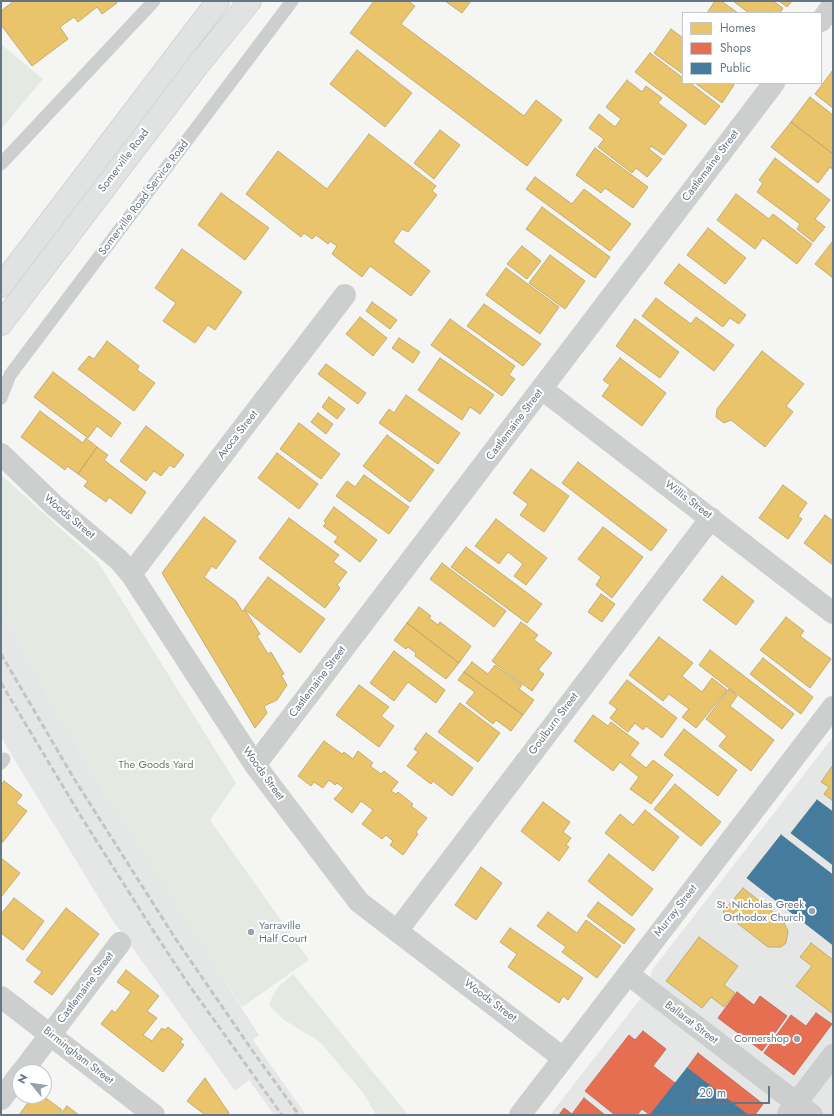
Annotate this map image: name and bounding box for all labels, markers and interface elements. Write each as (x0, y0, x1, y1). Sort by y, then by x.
legend (682, 12, 822, 84)
text: Homes (720, 19, 756, 37)
text: Shops (720, 39, 751, 57)
text: Public (720, 59, 751, 77)
street label: Somerville Road (96, 127, 152, 195)
street label: Castlemaine Street (680, 128, 742, 204)
street label: Somerville Road Service Road (96, 138, 192, 258)
street label: Castlemaine Street (484, 387, 546, 463)
street label: Avoca Street (215, 408, 261, 462)
street label: Willis Street (662, 478, 714, 522)
street label: Woods Street (41, 492, 97, 542)
street label: Castlemaine Street (287, 644, 349, 720)
street label: Goulburn Street (526, 690, 582, 758)
street label: Woods Street (239, 745, 287, 803)
park label: The Goods Yard (119, 758, 193, 772)
street label: Murray Street (652, 883, 700, 939)
place label: St. Nicholas Greek Orthodox Church (716, 898, 804, 924)
marker: St. Nicholas Greek Orthodox Church (807, 906, 817, 916)
place label: Yarraville Half Court (259, 919, 307, 945)
marker: Yarraville Half Court (246, 927, 256, 937)
street label: Castlemaine Street (55, 950, 117, 1026)
street label: Woods Street (461, 977, 519, 1025)
street label: Ballarat Street (662, 999, 720, 1047)
street label: Birmingham Street (40, 1024, 116, 1088)
place label: Cornershop (734, 1032, 789, 1046)
marker: Cornershop (792, 1034, 802, 1044)
north arrow (12, 1064, 52, 1104)
text: N (13, 1071, 31, 1086)
scale bar (694, 1078, 772, 1104)
text: 20 m (699, 1084, 726, 1102)

